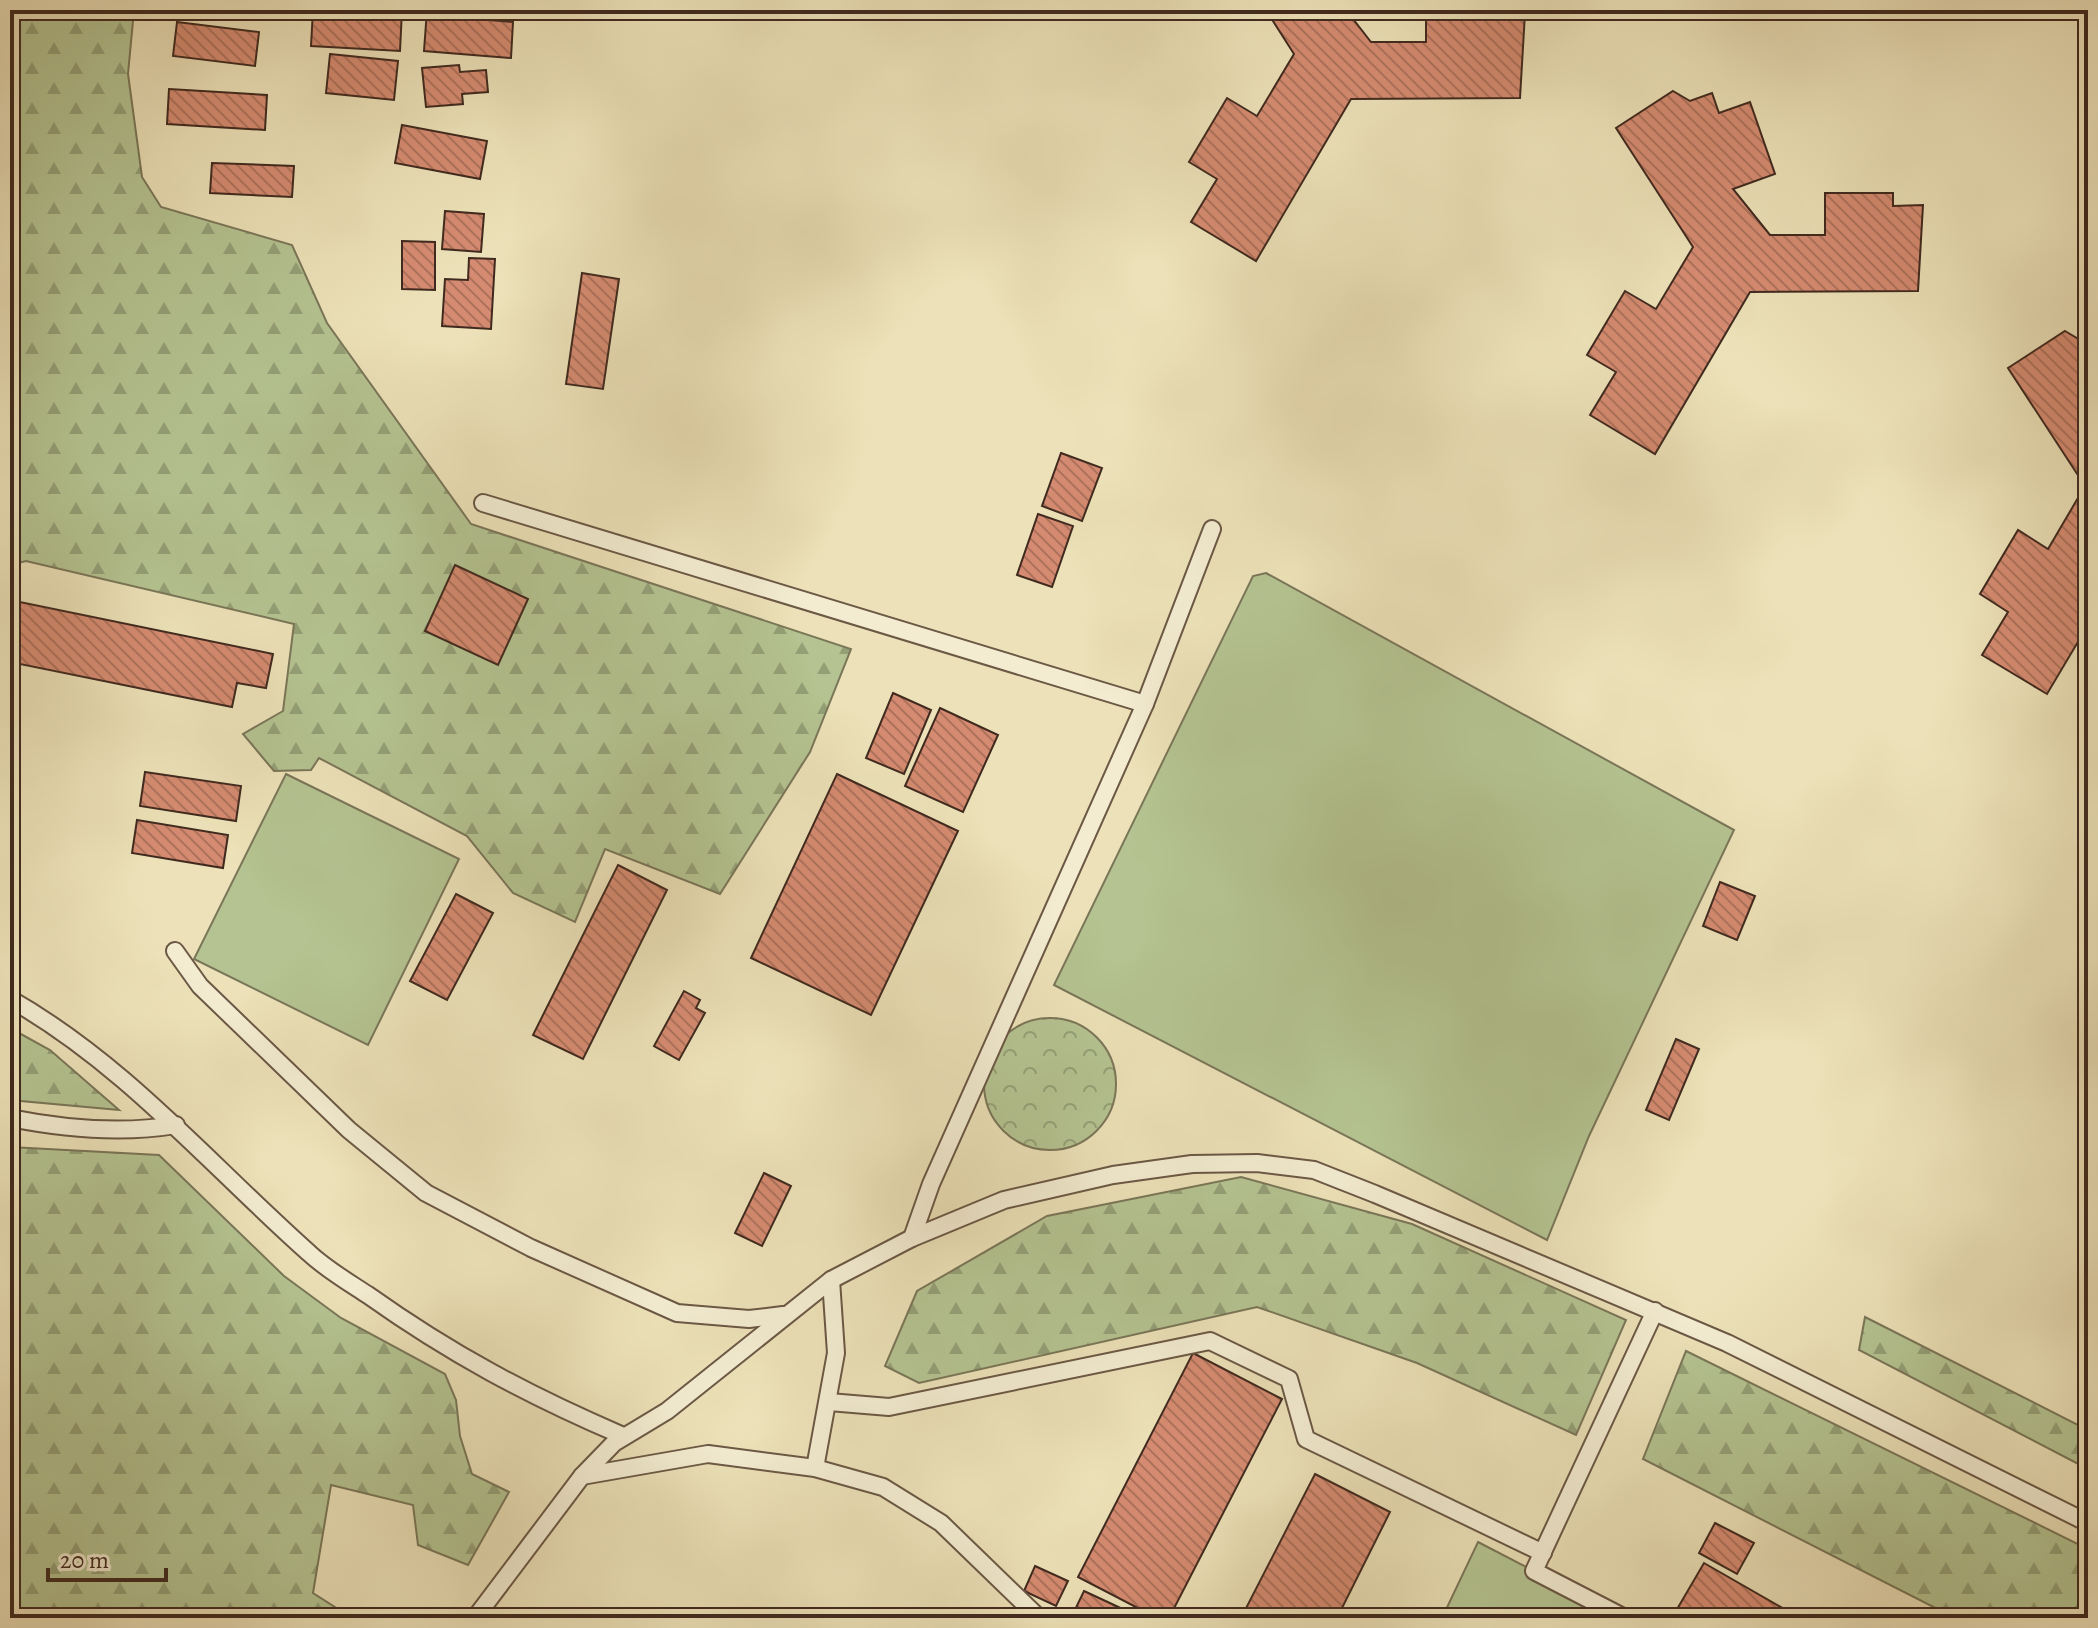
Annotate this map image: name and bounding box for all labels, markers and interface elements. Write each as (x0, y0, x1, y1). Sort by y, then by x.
scale bar (48, 1532, 166, 1582)
text: 20 m (60, 1544, 109, 1576)

